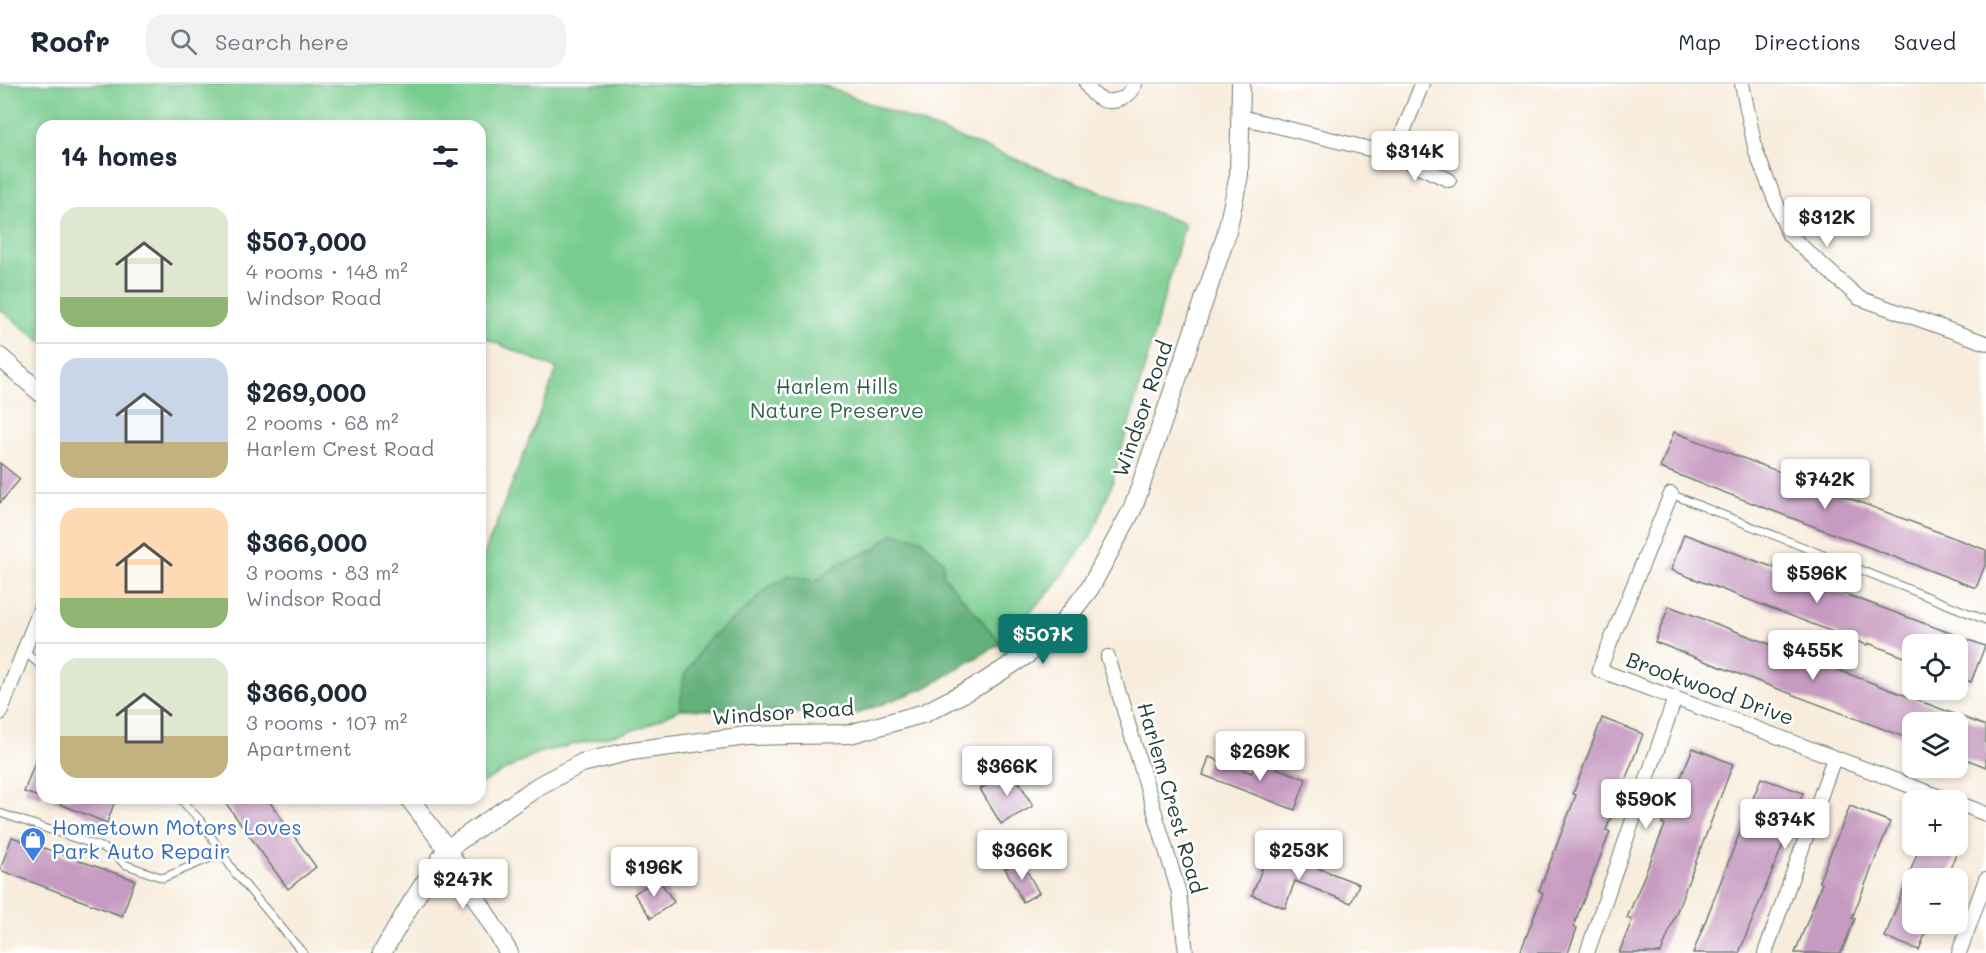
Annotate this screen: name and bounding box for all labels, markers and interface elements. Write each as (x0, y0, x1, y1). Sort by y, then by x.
search box (146, 14, 566, 68)
text: Roofr (30, 23, 110, 59)
icon: search (167, 25, 200, 58)
text: Search here (215, 27, 349, 56)
text: Map (1678, 28, 1721, 55)
text: Directions (1754, 28, 1861, 55)
text: Saved (1894, 28, 1956, 55)
pin: $314K (1373, 131, 1457, 182)
text: $314K (1385, 137, 1445, 163)
text: 14 homes (60, 139, 178, 173)
icon: filters (429, 140, 462, 173)
pin: $312K (1785, 197, 1869, 248)
text: $312K (1798, 203, 1856, 229)
text: $507,000 (246, 224, 367, 258)
icon: home (108, 231, 180, 303)
text: 4 rooms · 148 m² (246, 258, 408, 284)
text: Windsor Road (246, 284, 381, 310)
street label: Windsor Road (1106, 337, 1177, 480)
park label: Harlem Hills Nature Preserve (750, 372, 924, 423)
text: $269,000 (246, 375, 366, 409)
icon: home (108, 382, 180, 454)
text: 2 rooms · 68 m² (246, 409, 399, 435)
text: Harlem Crest Road (246, 435, 434, 461)
pin: $742K (1783, 459, 1867, 510)
text: $742K (1795, 465, 1855, 491)
text: $366,000 (246, 525, 367, 559)
icon: home (108, 532, 180, 604)
pin: $596K (1775, 553, 1859, 604)
text: 3 rooms · 83 m² (246, 559, 399, 585)
text: $596K (1786, 559, 1848, 585)
text: Windsor Road (246, 585, 381, 611)
pin: $507K (1001, 614, 1085, 665)
text: $507K (1012, 620, 1074, 646)
pin: $455K (1771, 630, 1855, 681)
map controls (1902, 634, 1968, 934)
button: locate (1902, 634, 1968, 700)
text: $455K (1782, 636, 1844, 662)
street label: Brookwood Drive (1623, 645, 1798, 730)
text: $366,000 (246, 675, 367, 709)
icon: home (108, 682, 180, 754)
street label: Windsor Road (711, 693, 855, 730)
street label: Harlem Crest Road (1132, 699, 1213, 896)
text: 3 rooms · 107 m² (246, 709, 407, 735)
button: layers (1902, 712, 1968, 778)
pin: $269K (1218, 731, 1302, 782)
text: Apartment (246, 735, 352, 761)
text: $269K (1230, 737, 1290, 763)
pin: $366K (965, 746, 1049, 797)
text: $366K (976, 752, 1038, 778)
pin: $590K (1604, 779, 1688, 830)
text: $590K (1615, 785, 1677, 811)
button: + (1902, 790, 1968, 856)
pin: $374K (1743, 799, 1827, 850)
text: $374K (1754, 805, 1816, 831)
place label: Hometown Motors Loves Park Auto Repair (52, 813, 302, 864)
shop icon: Hometown Motors Loves Park Auto Repair (18, 825, 48, 863)
pin: $366K (980, 830, 1064, 881)
pin: $253K (1257, 830, 1341, 881)
text: $366K (991, 836, 1053, 862)
text: $253K (1269, 836, 1329, 862)
pin: $196K (612, 847, 696, 898)
text: $196K (625, 853, 683, 879)
pin: $247K (421, 859, 505, 910)
text: $247K (433, 865, 493, 891)
button: − (1902, 868, 1968, 934)

